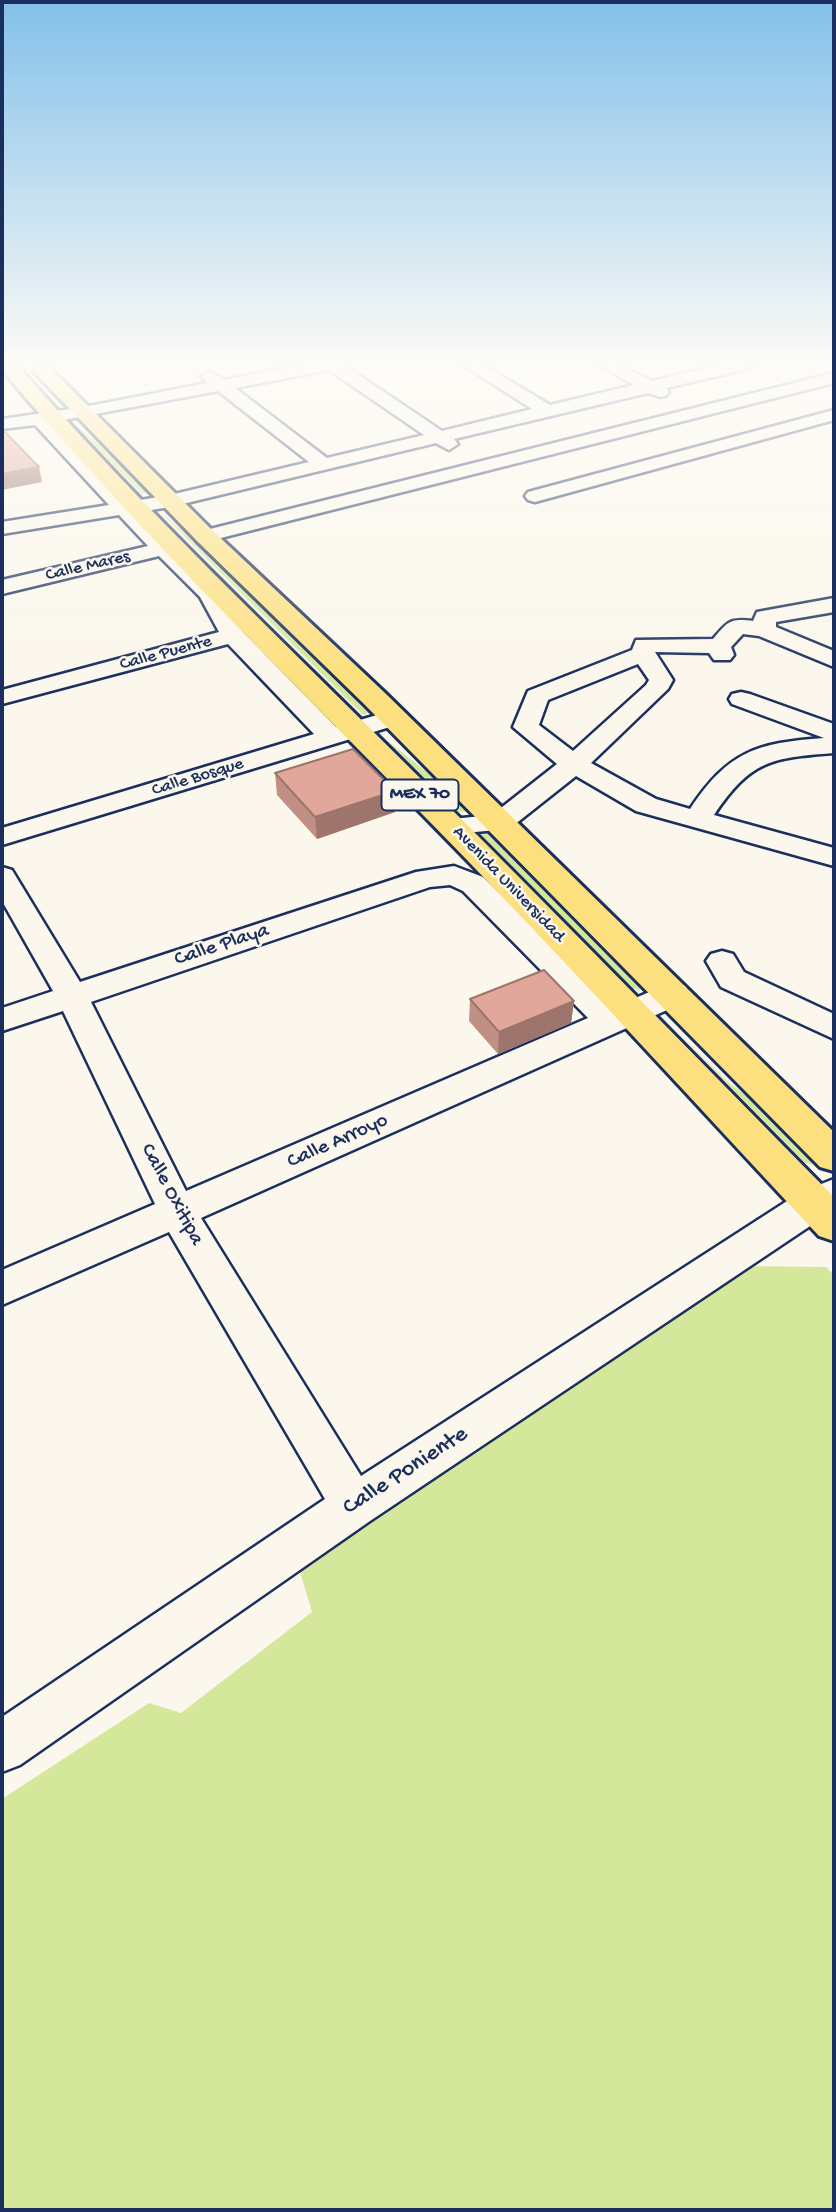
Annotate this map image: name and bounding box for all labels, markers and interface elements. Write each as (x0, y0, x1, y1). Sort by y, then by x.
street label: Calle Mares (44, 547, 132, 587)
street label: Calle Puente (118, 631, 214, 677)
street label: Calle Bosque (149, 754, 247, 802)
road number: MEX 70 (382, 780, 458, 810)
street label: Avenida Universidad (447, 822, 569, 948)
street label: Calle Playa (172, 919, 272, 973)
street label: Calle Arroyo (284, 1109, 392, 1175)
street label: Calle Oxitipa (134, 1140, 208, 1250)
street label: Calle Poniente (338, 1421, 474, 1523)

